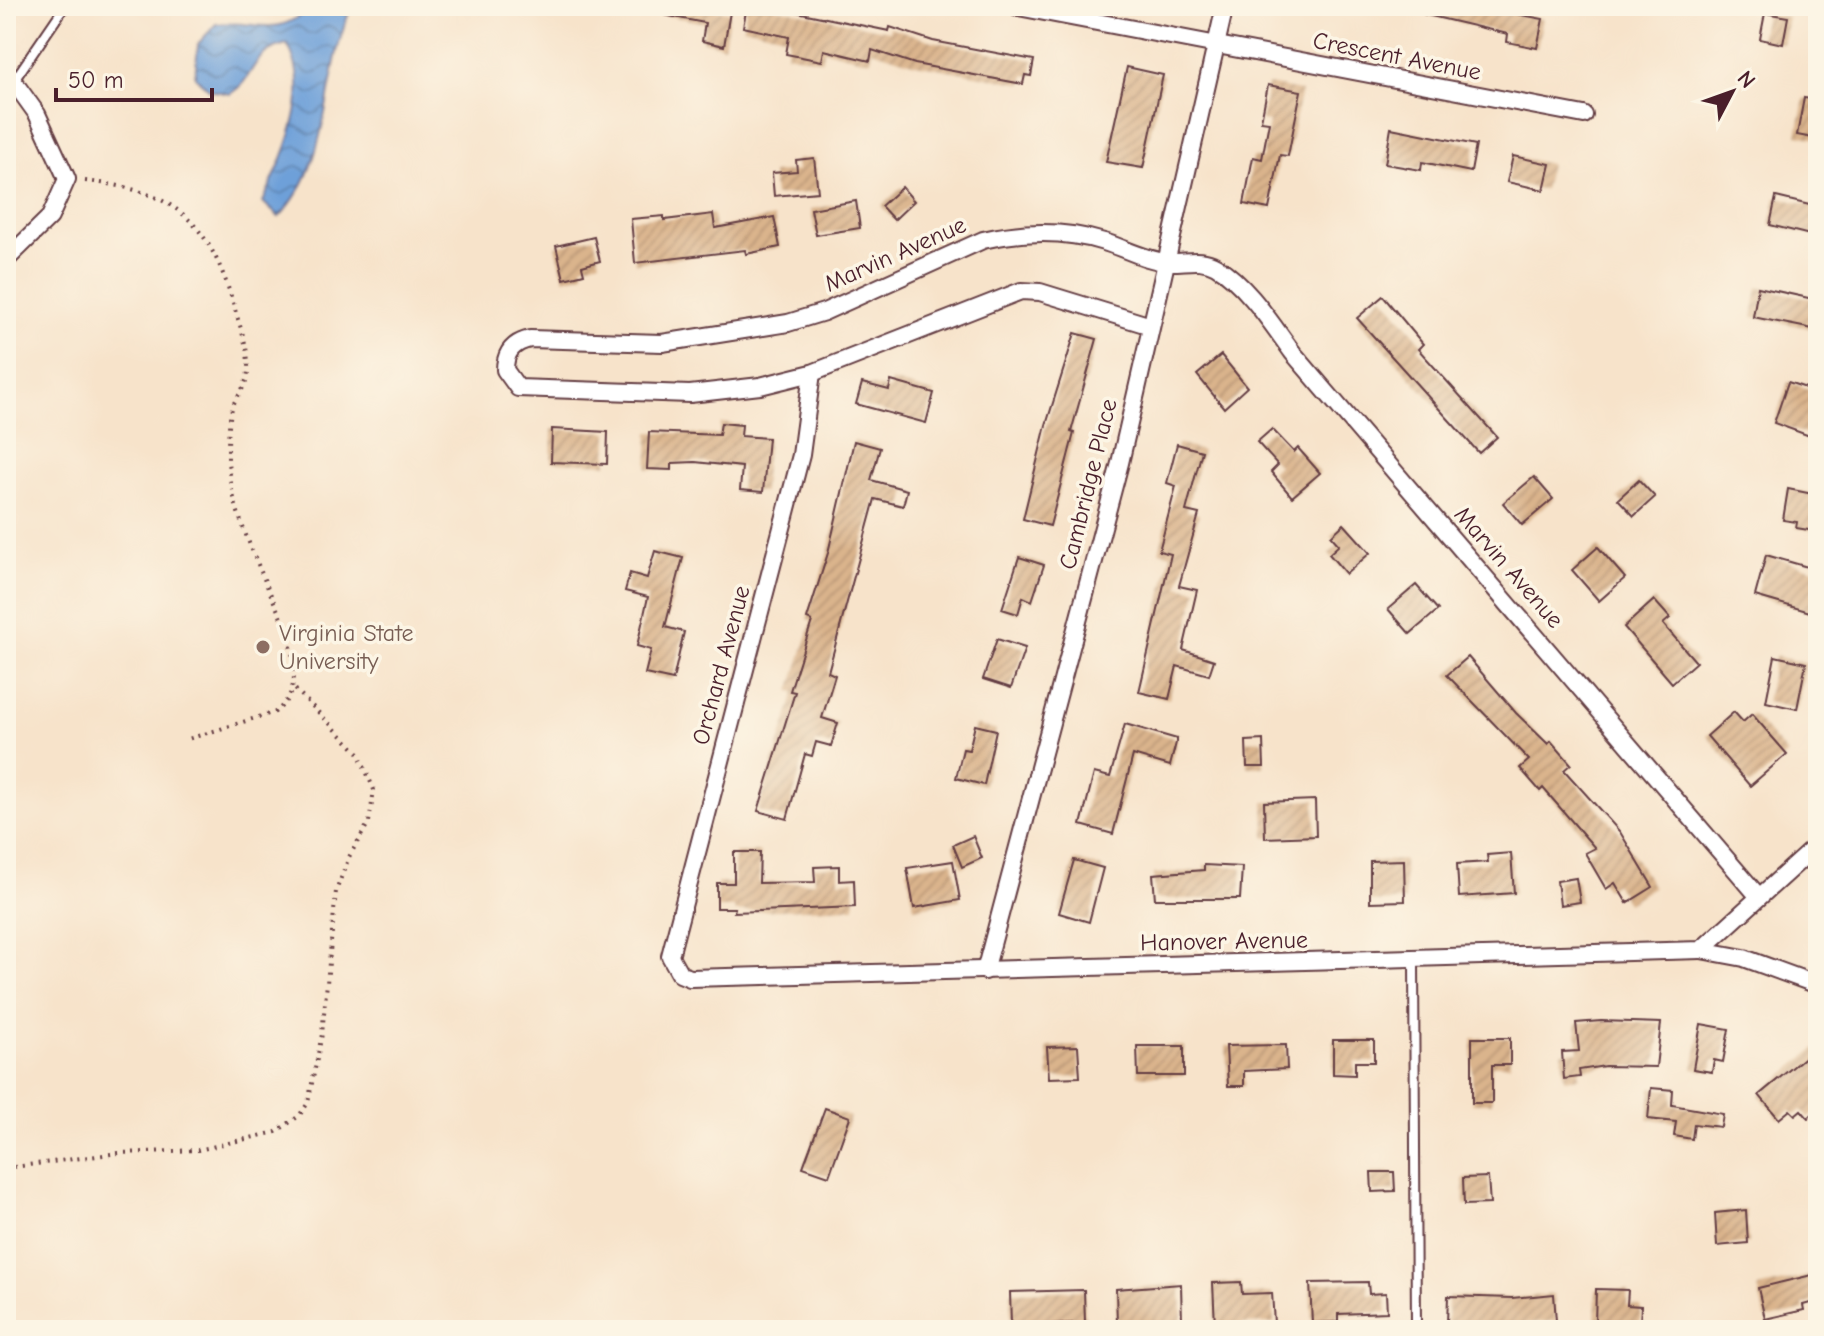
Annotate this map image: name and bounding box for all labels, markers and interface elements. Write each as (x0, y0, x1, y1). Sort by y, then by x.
street label: Crescent Avenue (1311, 26, 1483, 86)
scale bar (56, 52, 212, 102)
north arrow (1692, 52, 1772, 132)
text: 50 m (68, 66, 124, 94)
text: N (1732, 66, 1761, 93)
street label: Marvin Avenue (820, 210, 970, 298)
street label: Cambridge Place (1053, 396, 1123, 572)
street label: Marvin Avenue (1449, 501, 1569, 633)
street label: Orchard Avenue (686, 582, 756, 748)
place label: Virginia State University (279, 619, 413, 675)
marker: Virginia State University (254, 638, 272, 656)
street label: Hanover Avenue (1140, 926, 1308, 956)

